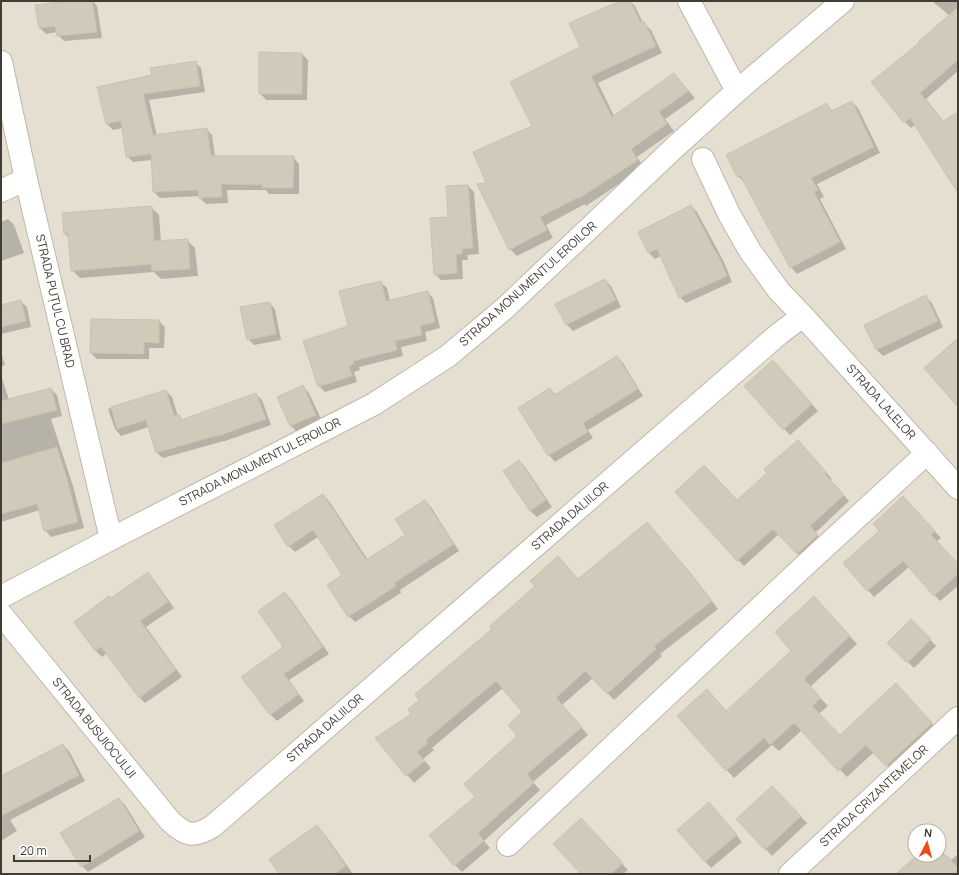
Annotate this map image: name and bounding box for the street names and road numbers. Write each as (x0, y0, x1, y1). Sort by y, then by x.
street label: STRADA MONUMENTUL EROILOR (455, 217, 600, 350)
street label: STRADA PUȚUL CU BRAD (32, 232, 79, 369)
street label: STRADA LALELOR (843, 360, 920, 443)
street label: STRADA MONUMENTUL EROILOR (176, 413, 344, 510)
street label: STRADA DALIILOR (528, 477, 612, 554)
street label: STRADA BUSUIOCULUI (49, 674, 140, 781)
street label: STRADA DALIILOR (283, 689, 367, 766)
street label: STRADA CRIZANTEMELOR (817, 742, 931, 850)

